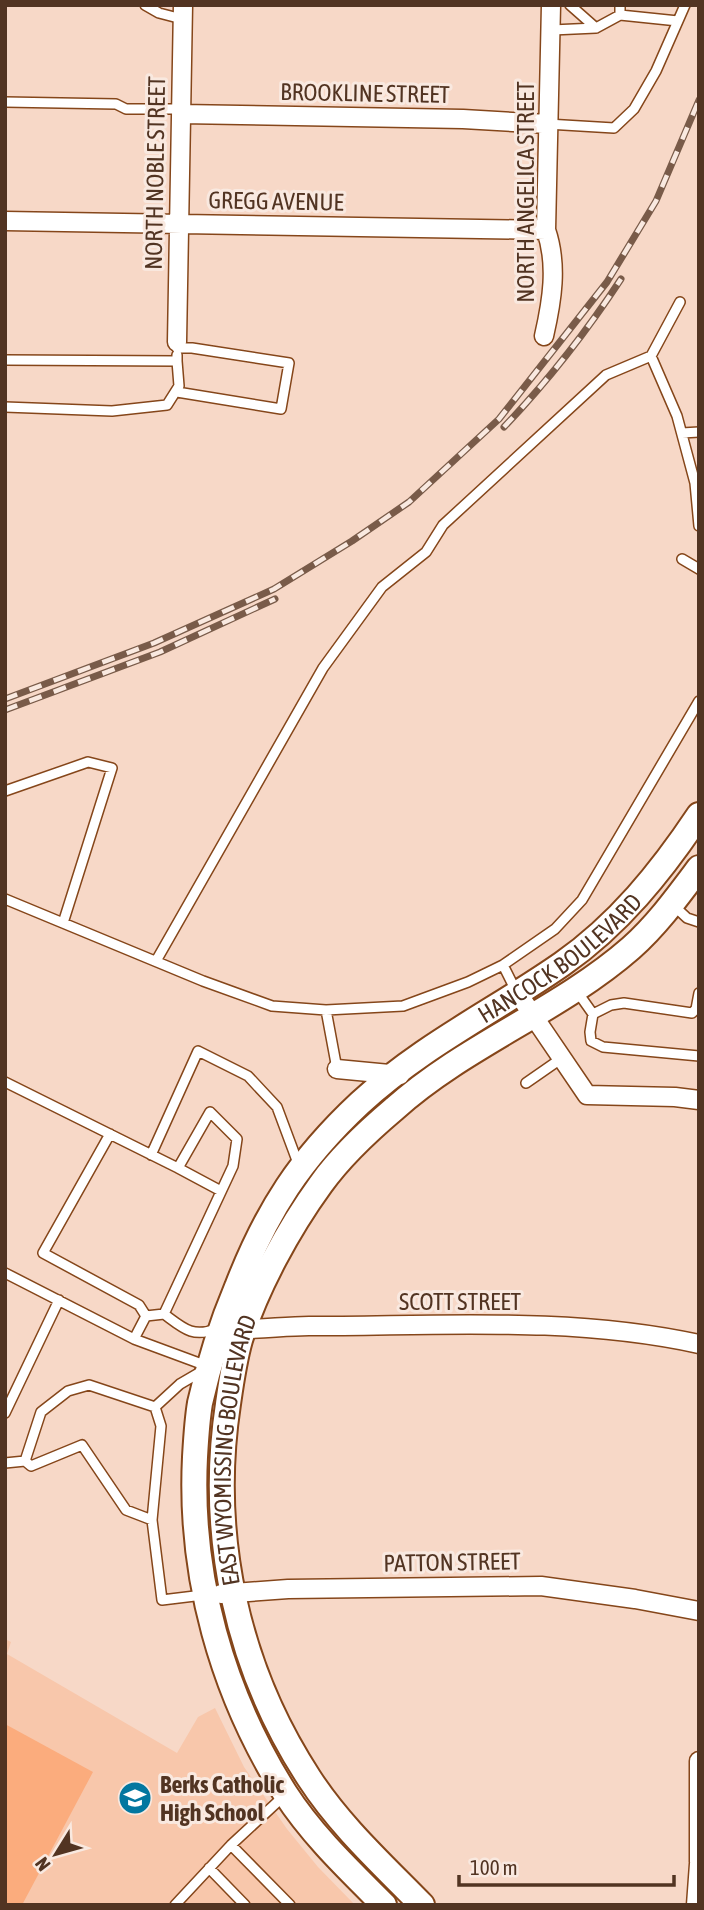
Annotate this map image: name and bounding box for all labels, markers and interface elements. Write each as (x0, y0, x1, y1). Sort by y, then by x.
street label: NORTH NOBLE STREET (140, 75, 170, 270)
street label: BROOKLINE STREET (280, 78, 450, 108)
street label: NORTH ANGELICA STREET (512, 81, 539, 303)
street label: GREGG AVENUE (208, 186, 344, 216)
street label: HANCOCK BOULEVARD (473, 888, 647, 1028)
street label: SCOTT STREET (399, 1288, 521, 1315)
street label: EAST WYOMISSING BOULEVARD (208, 1311, 261, 1588)
street label: PATTON STREET (383, 1547, 521, 1577)
place label: Berks Catholic High School (160, 1771, 284, 1826)
school or university icon: Berks Catholic High School (116, 1779, 154, 1817)
north arrow (21, 1819, 91, 1889)
scale bar (459, 1843, 674, 1887)
text: N (30, 1853, 55, 1875)
text: 100 m (470, 1855, 518, 1879)

